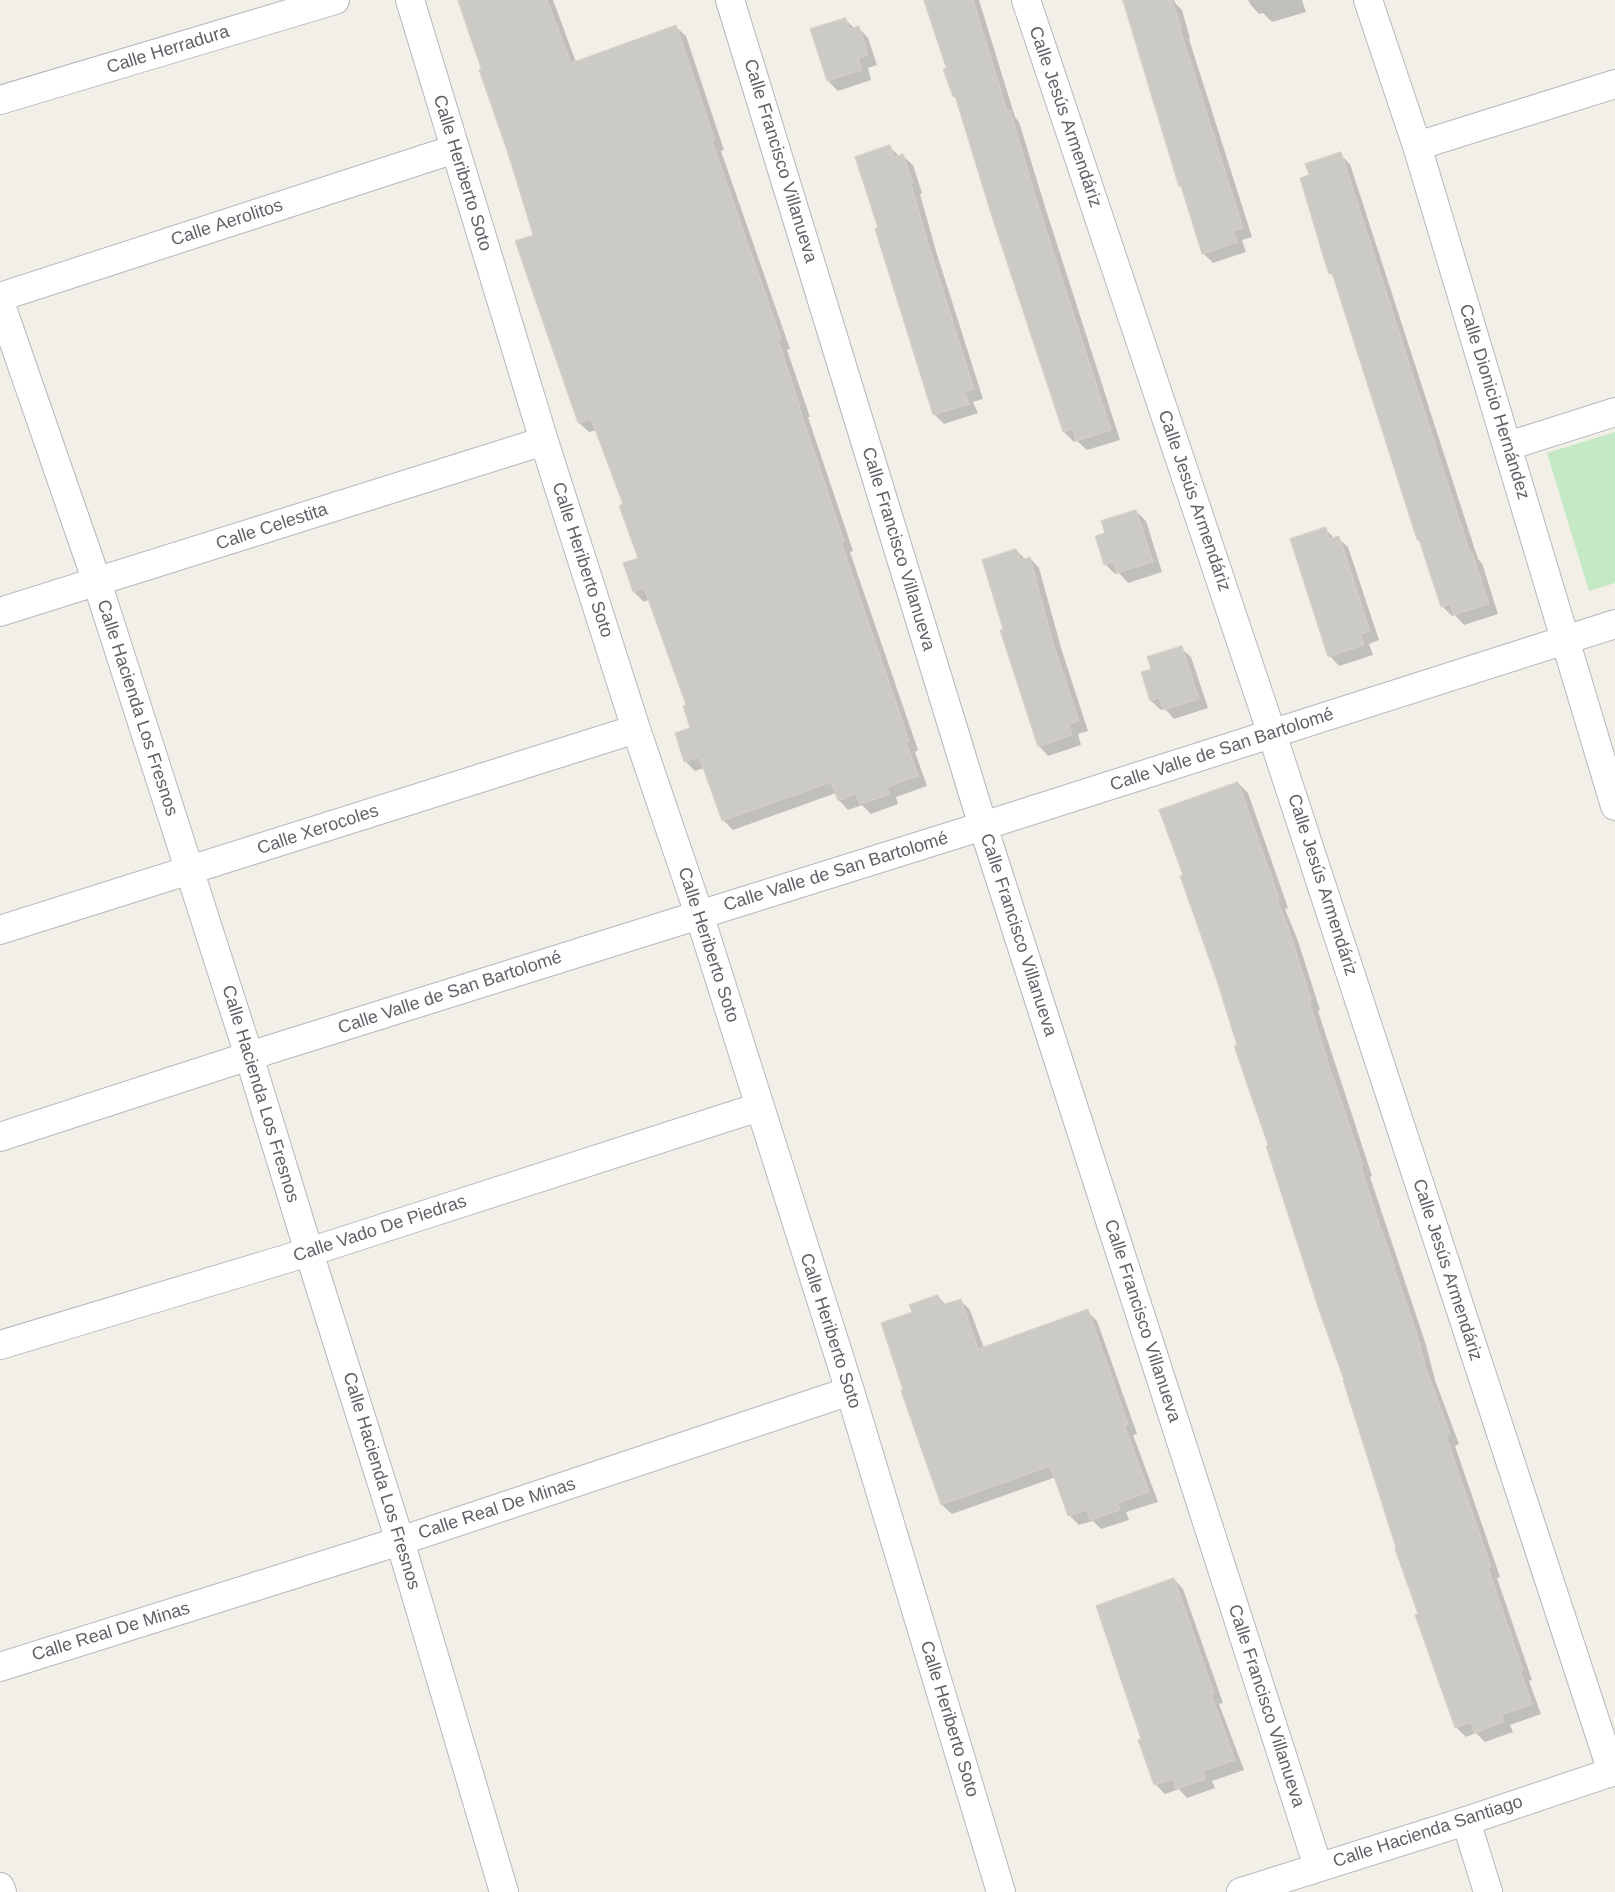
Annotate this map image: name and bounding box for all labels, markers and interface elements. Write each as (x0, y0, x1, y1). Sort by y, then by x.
street label: Calle Herradura (104, 21, 232, 79)
street label: Calle Jesús Armendáriz (1024, 24, 1106, 210)
street label: Calle Francisco Villanueva (739, 57, 821, 265)
street label: Calle Heriberto Soto (428, 92, 496, 254)
street label: Calle Aerolitos (168, 195, 286, 251)
street label: Calle Dionicio Hernández (1454, 302, 1534, 502)
street label: Calle Jesús Armendáriz (1153, 408, 1235, 594)
street label: Calle Francisco Villanueva (857, 445, 939, 653)
street label: Calle Heriberto Soto (547, 480, 617, 640)
street label: Calle Celestita (213, 499, 331, 555)
street label: Calle Hacienda Los Fresnos (92, 597, 182, 819)
street label: Calle Valle de San Bartolomé (1107, 704, 1337, 796)
street label: Calle Jesús Armendáriz (1282, 791, 1362, 979)
street label: Calle Xerocoles (255, 800, 381, 860)
street label: Calle Valle de San Bartolomé (721, 827, 951, 917)
street label: Calle Francisco Villanueva (975, 831, 1061, 1039)
street label: Calle Heriberto Soto (673, 865, 743, 1025)
street label: Calle Valle de San Bartolomé (335, 947, 565, 1039)
street label: Calle Hacienda Los Fresnos (217, 983, 303, 1205)
street label: Calle Jesús Armendáriz (1407, 1176, 1487, 1364)
street label: Calle Vado De Piedras (291, 1191, 469, 1267)
street label: Calle Francisco Villanueva (1099, 1217, 1185, 1425)
street label: Calle Heriberto Soto (795, 1251, 865, 1411)
street label: Calle Hacienda Los Fresnos (338, 1370, 424, 1592)
street label: Calle Real De Minas (416, 1473, 578, 1545)
street label: Calle Real De Minas (29, 1598, 193, 1666)
street label: Calle Francisco Villanueva (1223, 1602, 1309, 1810)
street label: Calle Heriberto Soto (915, 1638, 983, 1800)
street label: Calle Hacienda Santiago (1330, 1791, 1526, 1873)

